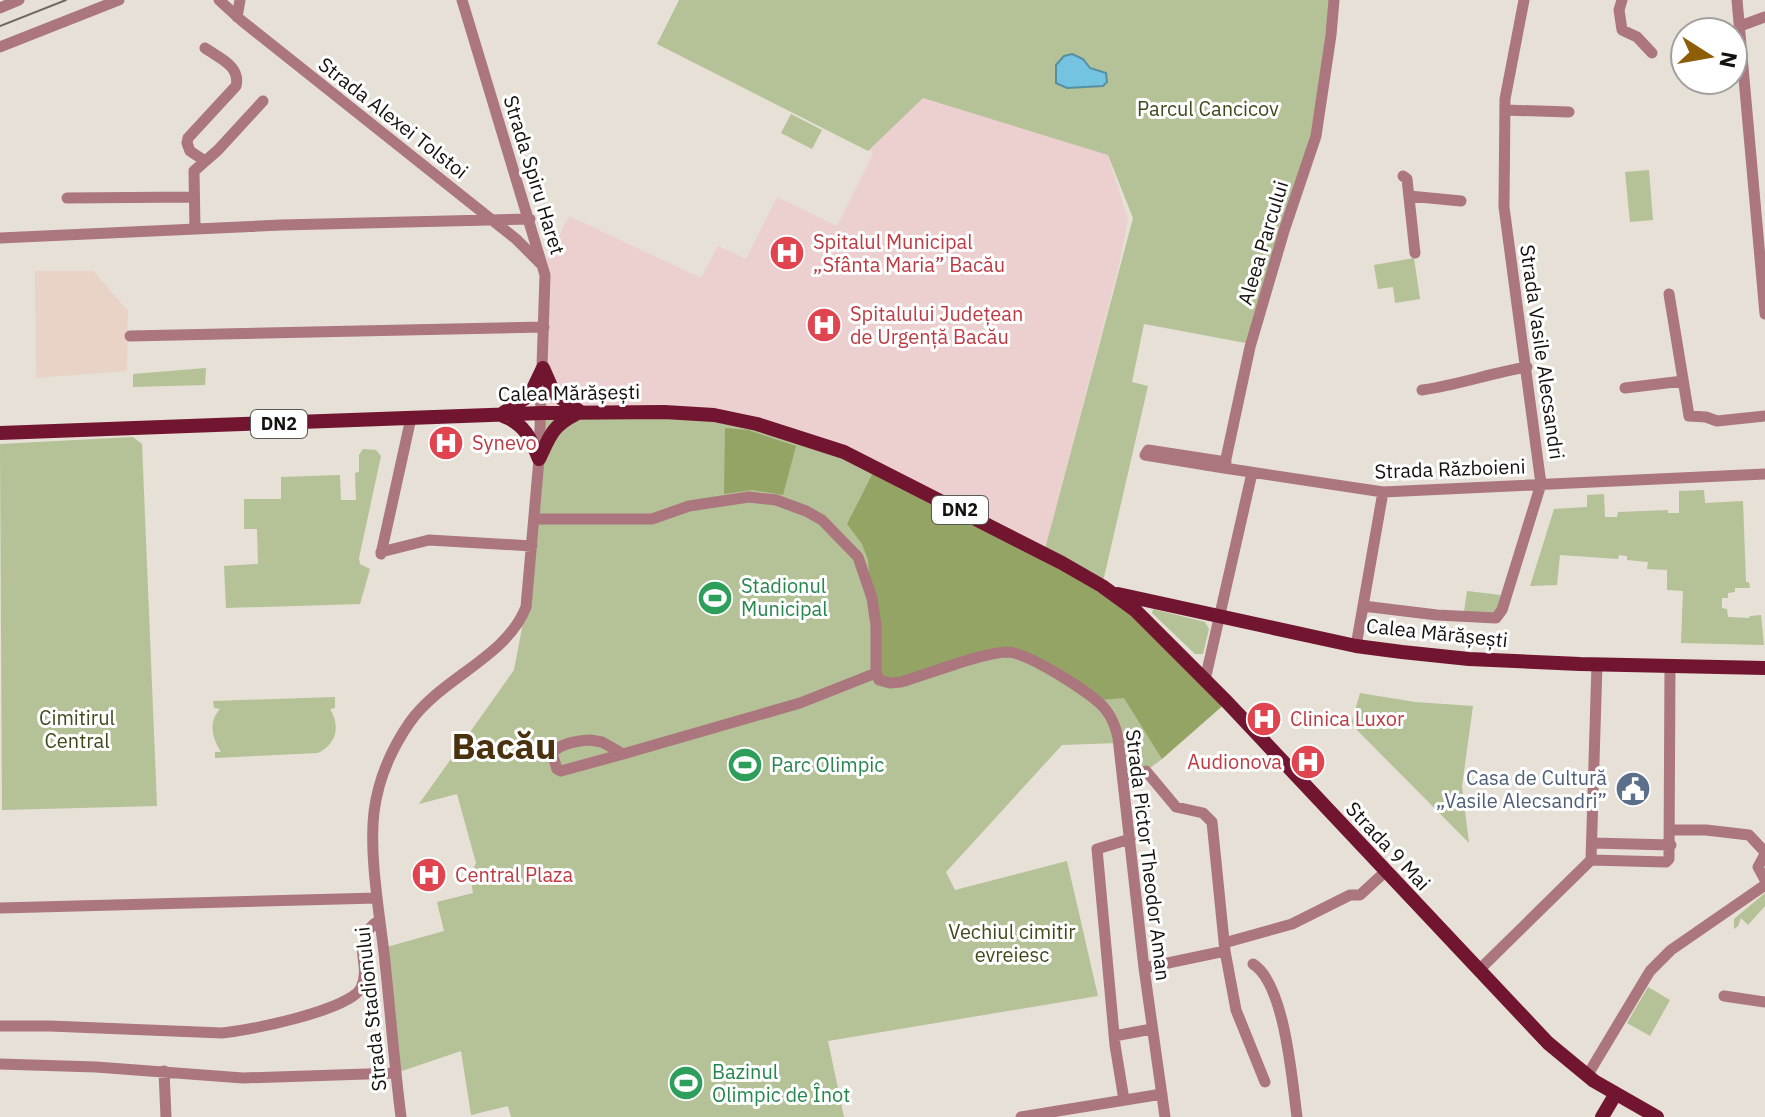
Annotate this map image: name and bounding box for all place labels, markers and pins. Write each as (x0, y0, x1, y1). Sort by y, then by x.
place label: Spitalul Municipal „Sfânta Maria” Bacău (813, 228, 1005, 278)
hospital icon: Spitalul Municipal „Sfânta Maria” Bacău (768, 234, 806, 272)
place label: Spitalului Județean de Urgență Bacău (850, 300, 1023, 350)
hospital icon: Spitalului Județean de Urgență Bacău (805, 306, 843, 344)
hospital icon: Synevo (427, 424, 465, 462)
place label: Synevo (472, 429, 537, 456)
place label: Stadionul Municipal (741, 572, 828, 622)
sports icon: Stadionul Municipal (696, 579, 734, 617)
hospital icon: Clinica Luxor (1245, 700, 1283, 738)
place label: Clinica Luxor (1290, 705, 1404, 732)
hospital icon: Audionova (1289, 743, 1327, 781)
sports icon: Parc Olimpic (726, 746, 764, 784)
place label: Audionova (1187, 748, 1282, 775)
place label: Parc Olimpic (771, 751, 884, 778)
place label: Casa de Cultură „Vasile Alecsandri” (1436, 764, 1607, 814)
public building icon: Casa de Cultură „Vasile Alecsandri” (1614, 770, 1652, 808)
hospital icon: Central Plaza (410, 856, 448, 894)
place label: Central Plaza (455, 861, 573, 888)
place label: Bazinul Olimpic de Înot (712, 1058, 850, 1108)
sports icon: Bazinul Olimpic de Înot (667, 1064, 705, 1102)

